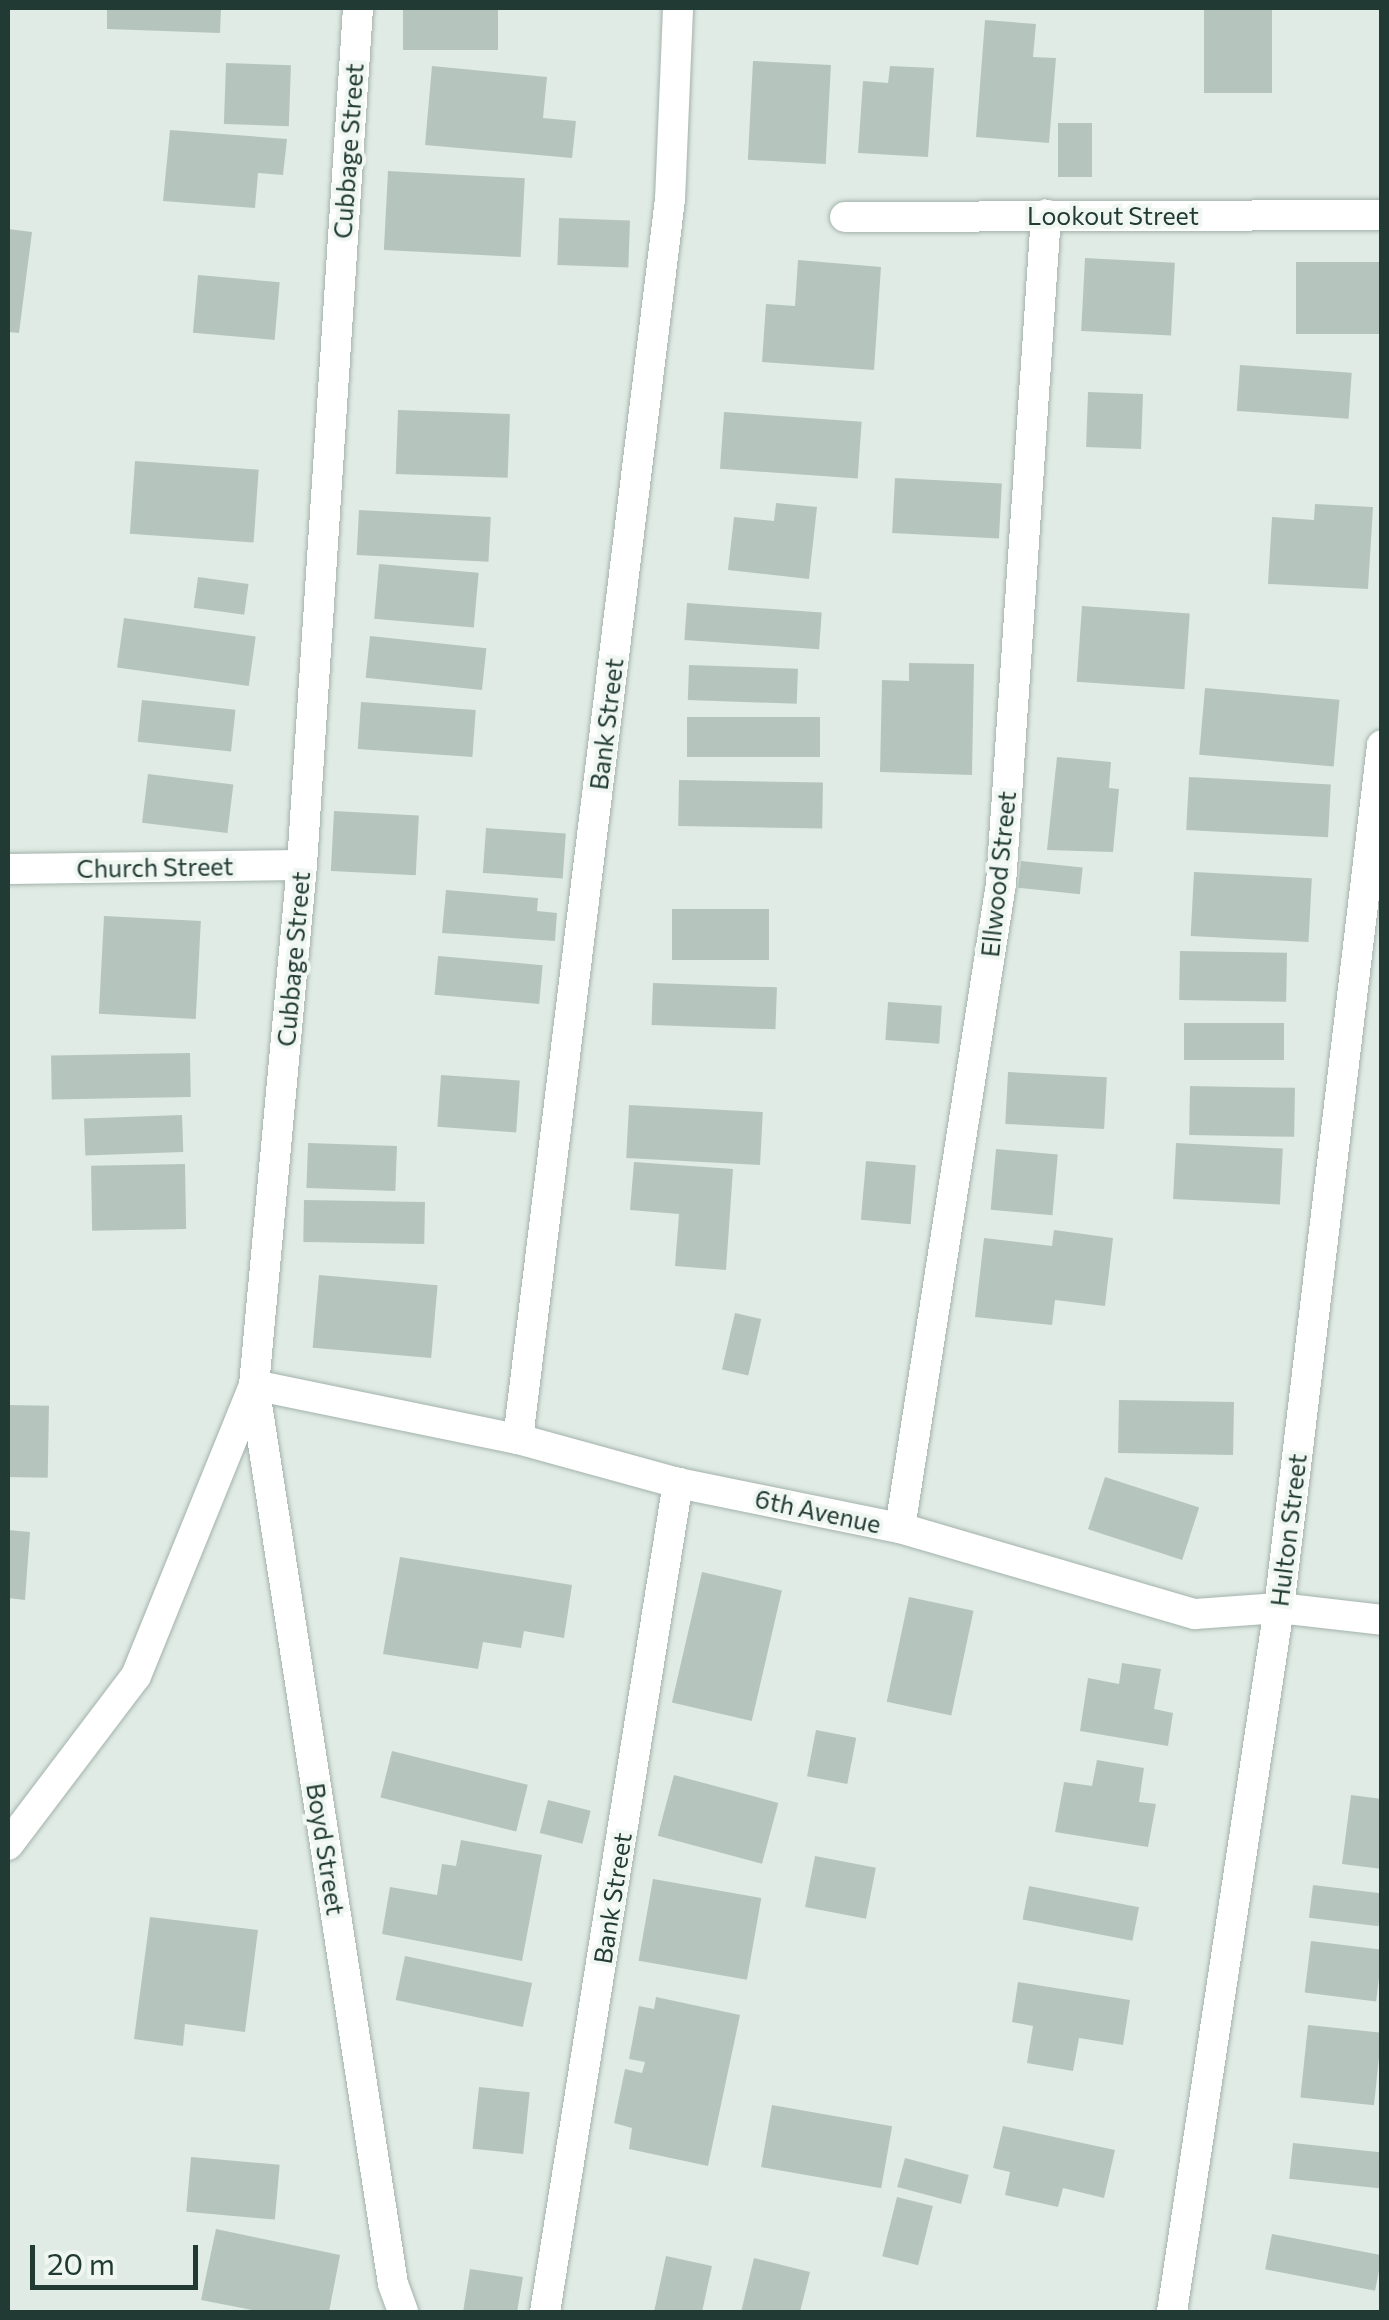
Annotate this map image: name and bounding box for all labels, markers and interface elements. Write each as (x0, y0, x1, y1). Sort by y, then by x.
street label: Cubbage Street (327, 62, 369, 240)
street label: Lookout Street (1027, 200, 1199, 230)
street label: Bank Street (583, 656, 629, 792)
street label: Ellwood Street (974, 789, 1022, 959)
street label: Church Street (76, 851, 234, 883)
street label: Cubbage Street (270, 870, 316, 1048)
street label: Hulton Street (1264, 1452, 1312, 1608)
street label: 6th Avenue (752, 1483, 884, 1539)
street label: Boyd Street (301, 1781, 351, 1917)
street label: Bank Street (587, 1830, 637, 1966)
scale bar (35, 2225, 202, 2287)
text: 20 m (47, 2244, 115, 2281)

